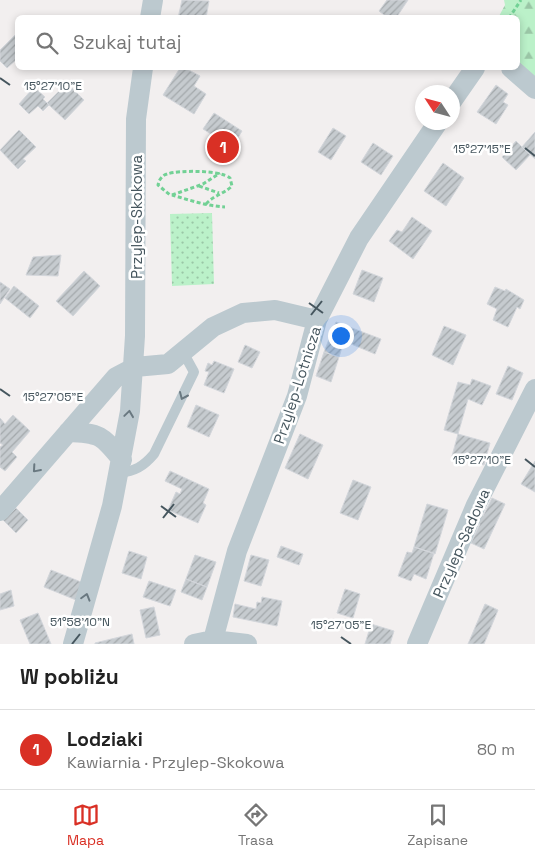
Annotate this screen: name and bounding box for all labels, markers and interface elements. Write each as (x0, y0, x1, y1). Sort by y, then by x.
search box (15, 15, 520, 70)
icon: search (33, 29, 61, 57)
text: Szukaj tutaj (73, 30, 181, 55)
text: 15°27'10"E (24, 78, 82, 94)
north arrow (415, 85, 460, 130)
pin: 1 (207, 128, 239, 166)
text: 15°27'15"E (453, 141, 511, 157)
street label: Przylep-Skokowa (127, 155, 146, 279)
street label: Przylep-Lotnicza (269, 323, 325, 446)
your location (328, 323, 354, 349)
text: 15°27'05"E (23, 389, 83, 405)
one-way arrow (179, 391, 190, 400)
one-way arrow (123, 409, 134, 417)
text: 15°27'10"E (453, 452, 511, 468)
one-way arrow (33, 463, 42, 472)
street label: Przylep-Sadowa (428, 485, 494, 601)
one-way arrow (81, 593, 91, 602)
text: 51°58'10"N (50, 614, 110, 630)
text: 15°27'05"E (311, 617, 371, 633)
text: W pobliżu (20, 663, 119, 690)
text: Lodziaki (67, 727, 143, 752)
text: 1 (32, 739, 40, 760)
text: 80 m (477, 739, 515, 760)
text: Kawiarnia · Przylep-Skokowa (67, 752, 284, 773)
tab: Mapa (67, 801, 104, 849)
tab: Trasa (238, 801, 273, 849)
tab: Zapisane (407, 801, 468, 849)

